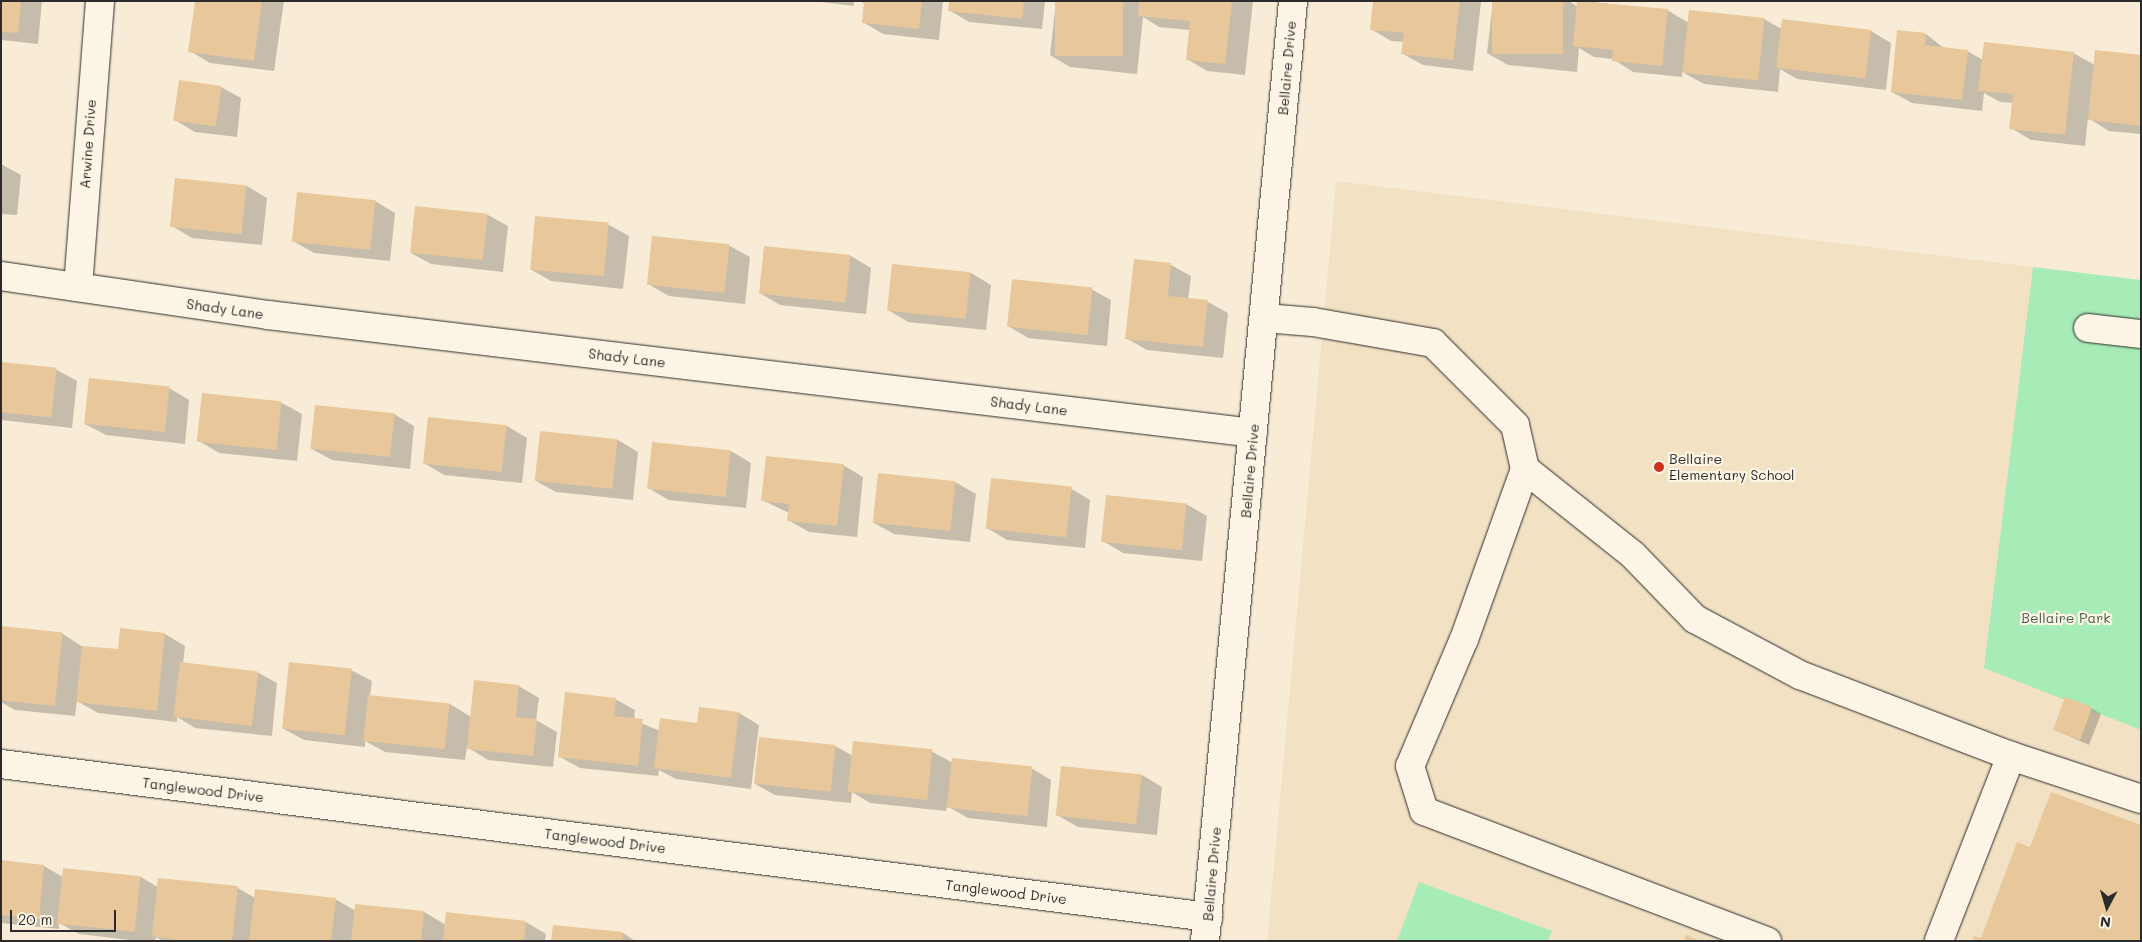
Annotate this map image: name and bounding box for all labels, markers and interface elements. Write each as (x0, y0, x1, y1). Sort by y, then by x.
street label: Bellaire Drive (1275, 20, 1299, 116)
street label: Arwine Drive (76, 99, 100, 189)
street label: Shady Lane (185, 295, 265, 323)
street label: Shady Lane (587, 345, 667, 371)
street label: Shady Lane (989, 393, 1069, 419)
street label: Bellaire Drive (1238, 423, 1262, 519)
place label: Bellaire Elementary School (1669, 451, 1795, 484)
marker: Bellaire Elementary School (1653, 461, 1665, 473)
park label: Bellaire Park (2021, 610, 2111, 626)
street label: Tanglewood Drive (141, 774, 265, 806)
street label: Tanglewood Drive (543, 825, 667, 857)
street label: Bellaire Drive (1200, 826, 1224, 922)
street label: Tanglewood Drive (944, 876, 1068, 908)
north arrow (2082, 882, 2132, 932)
scale bar (12, 900, 119, 932)
text: 20 m (18, 909, 52, 929)
text: N (2099, 912, 2112, 932)

